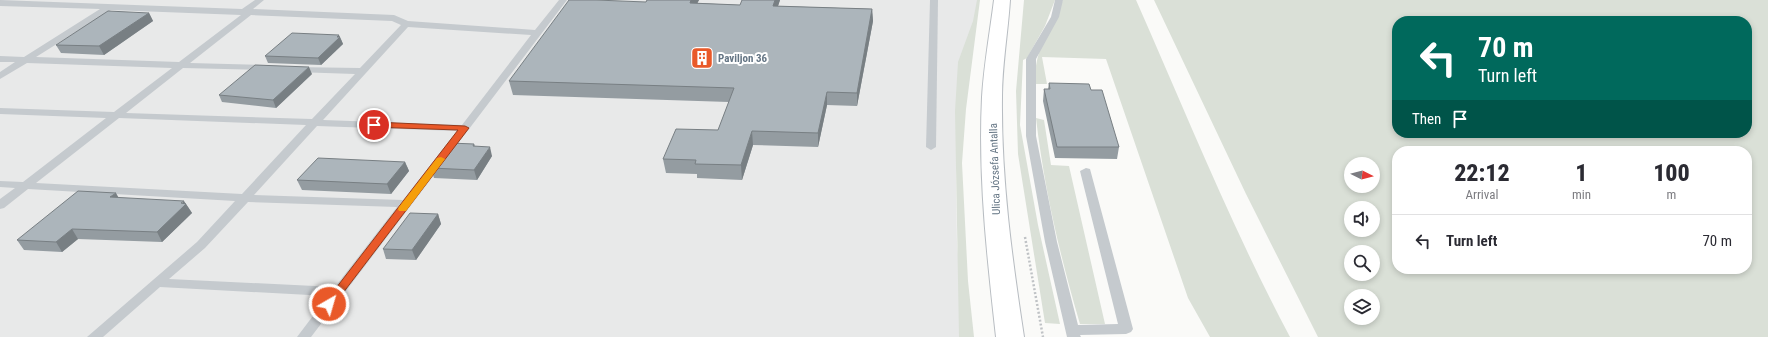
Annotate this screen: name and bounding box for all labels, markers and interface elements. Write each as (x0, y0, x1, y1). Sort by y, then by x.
text: 70 m (1478, 31, 1534, 64)
icon: left (1412, 32, 1464, 84)
building icon: Paviljon 36 (689, 45, 715, 71)
place label: Paviljon 36 (718, 52, 767, 65)
text: Turn left (1478, 65, 1537, 86)
pin (357, 108, 391, 142)
icon: arrive (1449, 108, 1471, 130)
text: Then (1412, 110, 1441, 128)
icon: arrive (363, 114, 385, 136)
street label: Ulica Józsefa Antalla (987, 123, 1003, 215)
north arrow (1344, 157, 1380, 193)
map controls (1344, 157, 1380, 325)
text: 22:12 (1454, 159, 1510, 187)
text: 1 (1575, 159, 1588, 187)
text: 100 (1653, 159, 1690, 187)
text: Arrival (1465, 187, 1499, 202)
text: min (1572, 187, 1591, 202)
text: m (1667, 187, 1676, 202)
button: sound (1344, 201, 1380, 237)
icon: left (1412, 230, 1434, 252)
text: Turn left (1446, 232, 1497, 250)
text: 70 m (1702, 232, 1732, 250)
button: search (1344, 245, 1380, 281)
position arrow (308, 283, 350, 325)
button: layers (1344, 289, 1380, 325)

